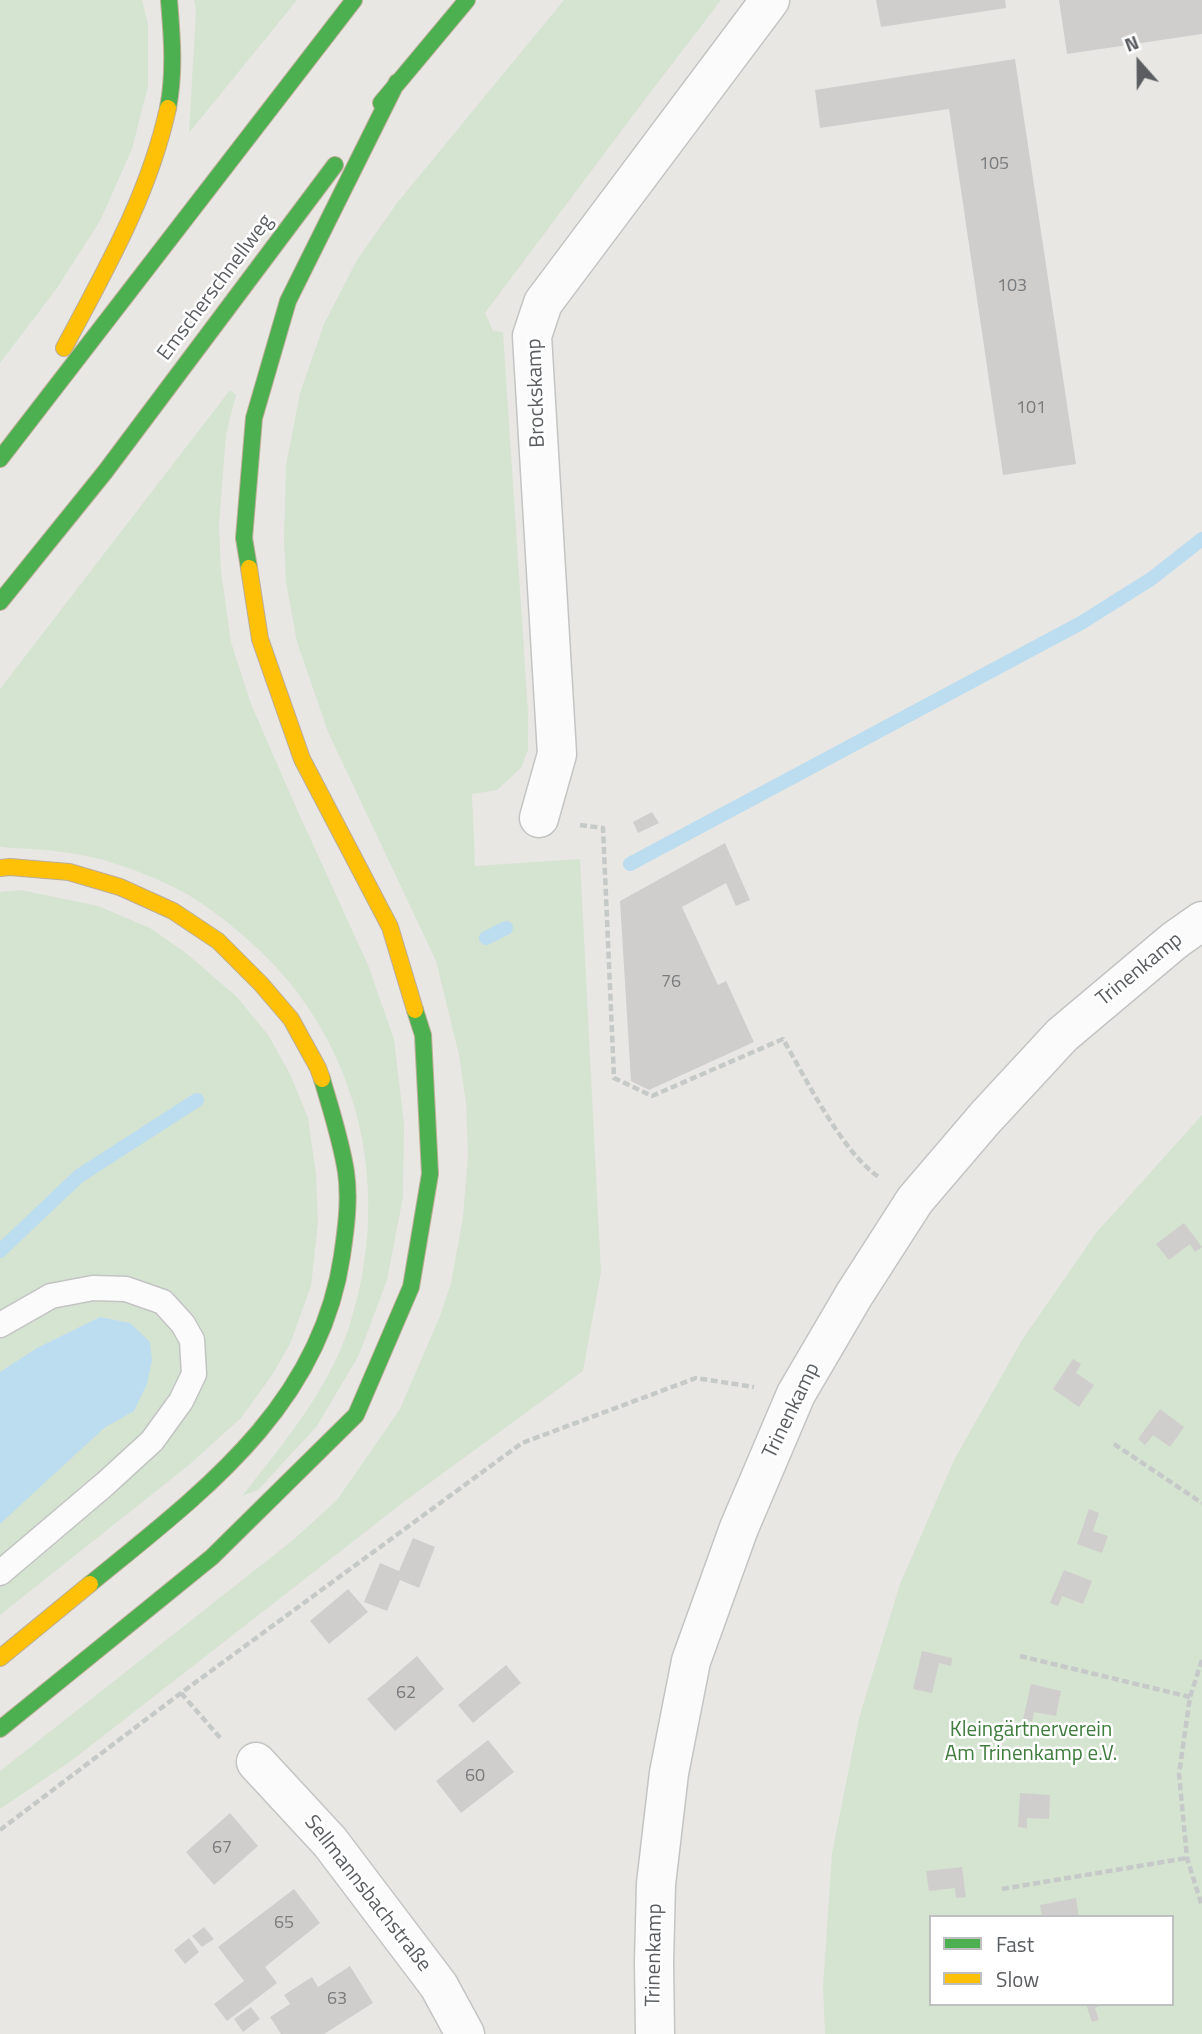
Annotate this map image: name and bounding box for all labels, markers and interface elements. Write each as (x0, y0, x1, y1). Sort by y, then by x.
text: N (1120, 27, 1143, 59)
north arrow (1104, 28, 1174, 98)
house number: 105 (979, 154, 1009, 176)
street label: Emscherschnellweg (153, 210, 279, 366)
house number: 103 (997, 276, 1027, 298)
street label: Brockskamp (523, 338, 551, 448)
house number: 101 (1016, 398, 1046, 420)
street label: Trinenkamp (1092, 928, 1188, 1012)
house number: 76 (661, 972, 681, 994)
street label: Trinenkamp (758, 1359, 826, 1463)
house number: 62 (396, 1683, 416, 1705)
park label: Kleingärtnerverein Am Trinenkamp e.V. (945, 1718, 1117, 1768)
house number: 60 (465, 1766, 485, 1788)
street label: Sellmannsbachstraße (298, 1811, 436, 1977)
house number: 67 (212, 1838, 232, 1860)
street label: Trinenkamp (641, 1903, 669, 2007)
house number: 65 (274, 1913, 294, 1935)
legend (929, 1915, 1174, 2006)
text: Fast (996, 1928, 1034, 1960)
text: Slow (996, 1963, 1039, 1995)
house number: 63 (327, 1989, 347, 2011)

